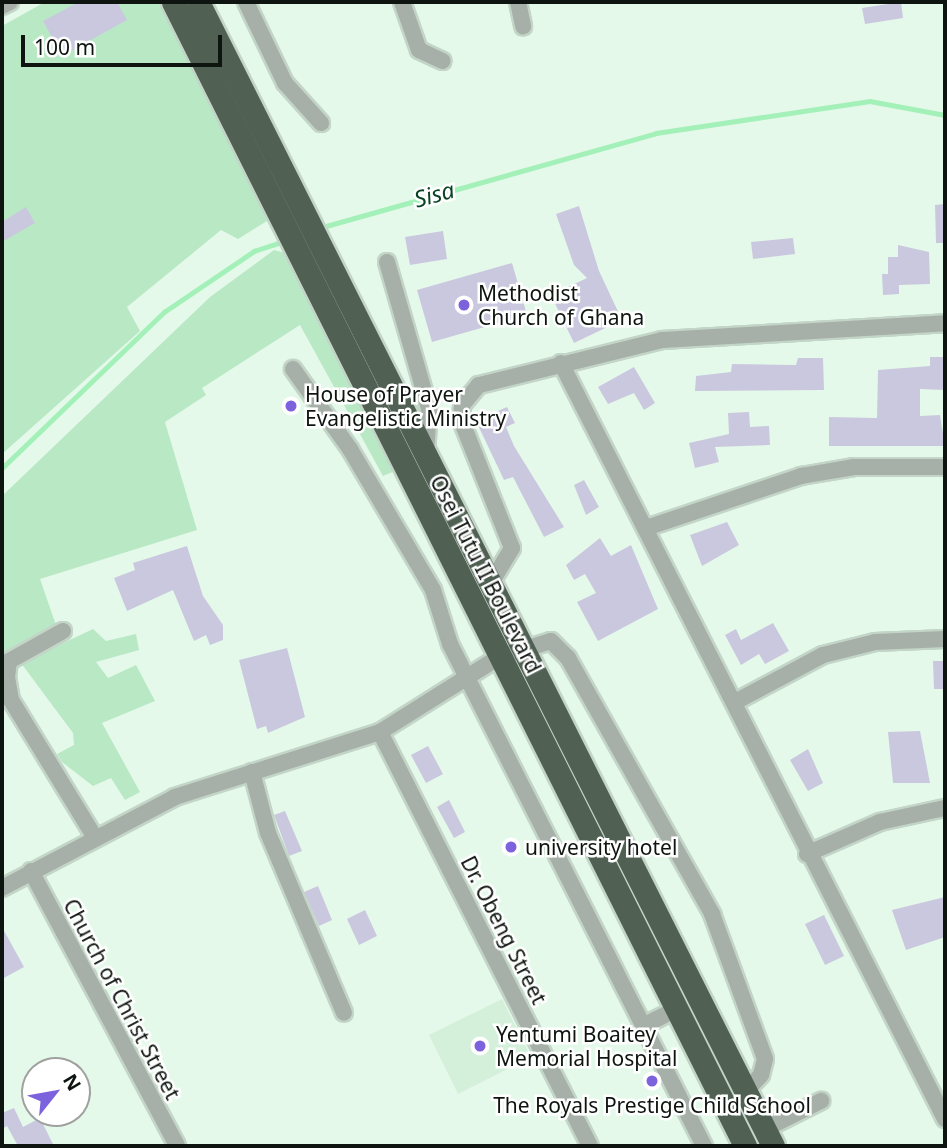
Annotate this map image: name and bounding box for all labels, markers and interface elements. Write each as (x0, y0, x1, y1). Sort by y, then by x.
scale bar (24, 21, 226, 65)
text: 100 m (34, 33, 95, 61)
water label: Sisa (411, 175, 457, 213)
place label: Methodist Church of Ghana (478, 280, 644, 330)
marker: Methodist Church of Ghana (456, 297, 472, 313)
place label: House of Prayer Evangelistic Ministry (305, 381, 506, 431)
marker: House of Prayer Evangelistic Ministry (283, 398, 299, 414)
street label: Osei Tutu II Boulevard (425, 471, 547, 677)
place label: university hotel (525, 834, 677, 860)
marker: university hotel (503, 839, 519, 855)
street label: Dr. Obeng Street (456, 852, 552, 1008)
street label: Church of Christ Street (58, 894, 186, 1104)
place label: Yentumi Boaitey Memorial Hospital (496, 1021, 677, 1071)
marker: Yentumi Boaitey Memorial Hospital (470, 1036, 490, 1056)
north arrow (21, 1057, 91, 1127)
text: N (57, 1069, 87, 1096)
marker: The Royals Prestige Child School (644, 1073, 660, 1089)
place label: The Royals Prestige Child School (493, 1092, 811, 1118)

